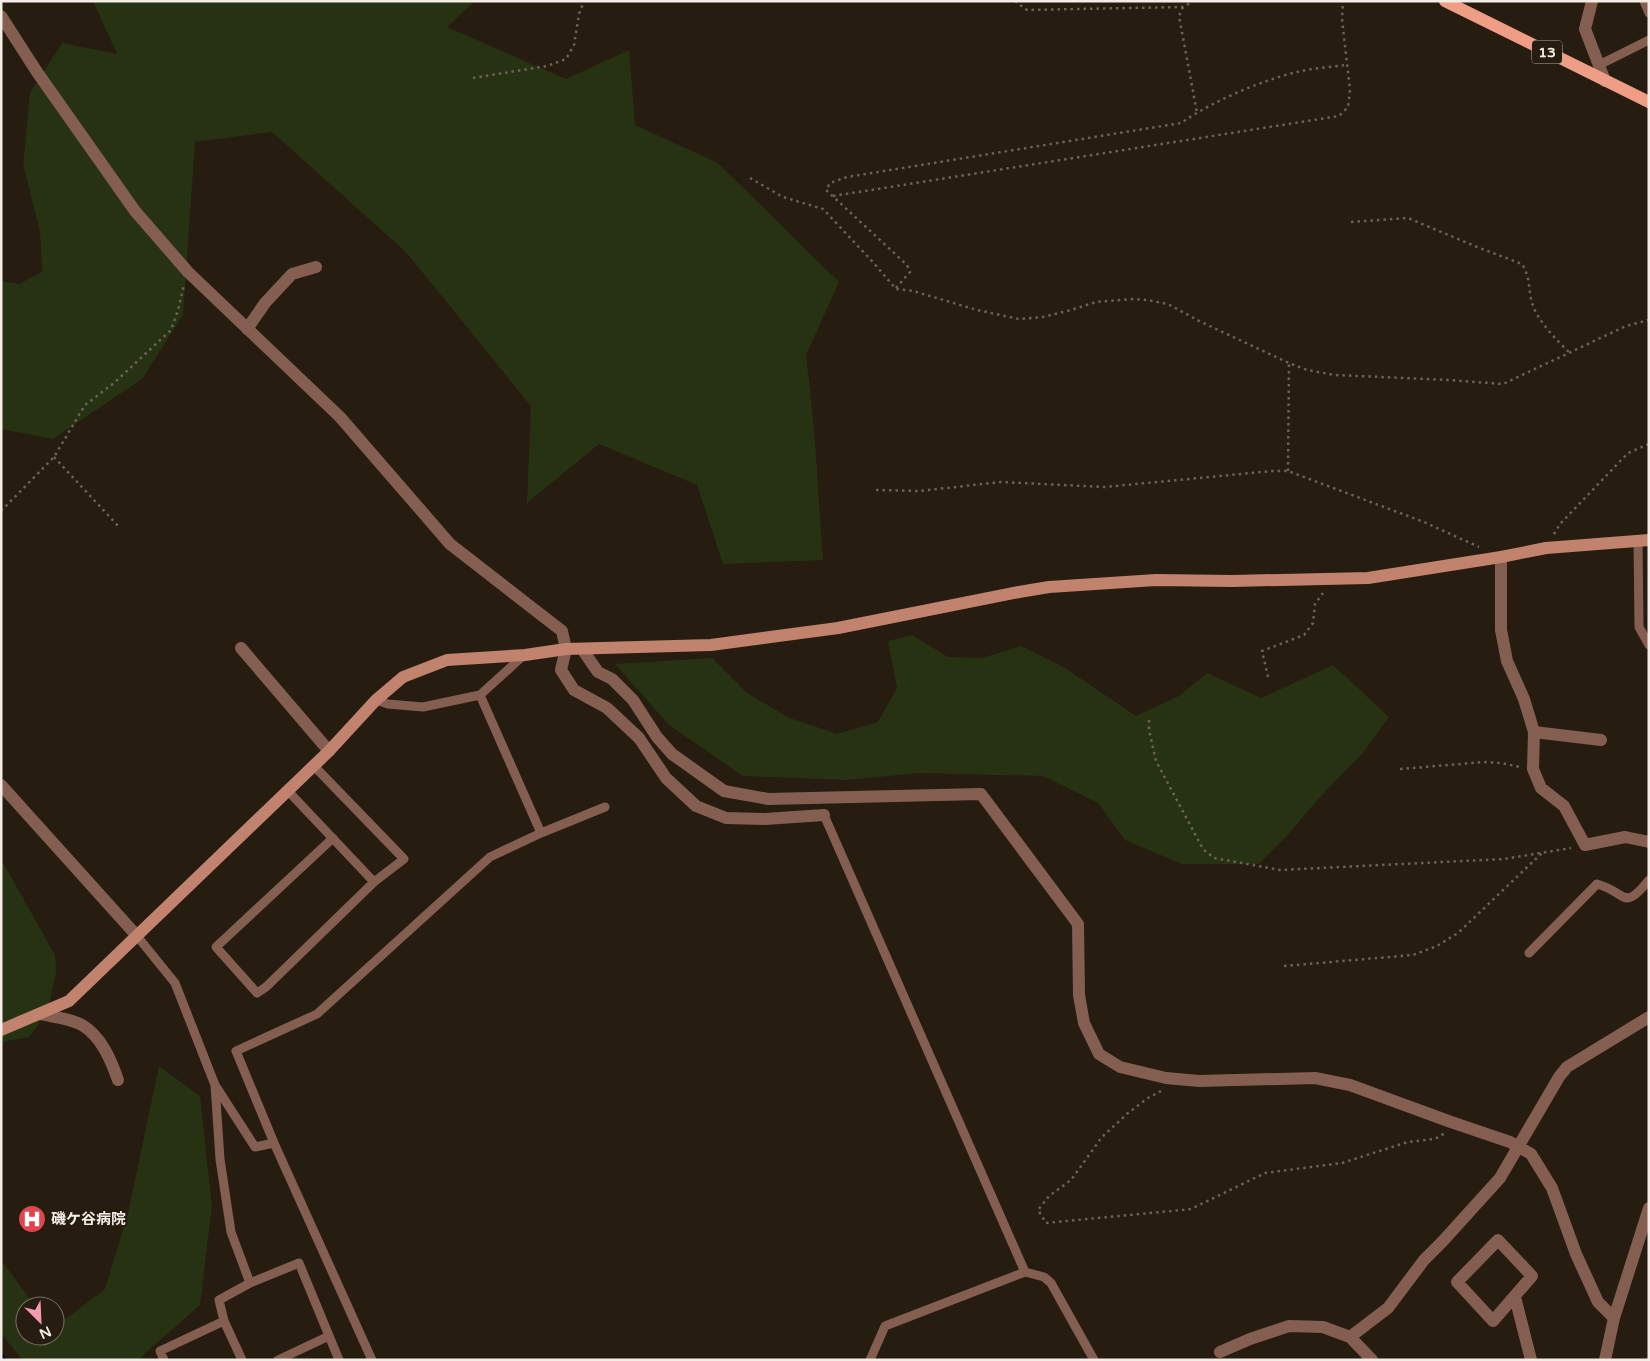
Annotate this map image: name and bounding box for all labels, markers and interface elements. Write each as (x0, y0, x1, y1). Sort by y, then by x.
road number: 13 (1532, 41, 1562, 64)
hospital icon: 磯ケ谷病院 (17, 1204, 47, 1234)
place label: 磯ケ谷病院 (51, 1210, 126, 1228)
north arrow (15, 1296, 65, 1346)
text: N (36, 1322, 54, 1342)

